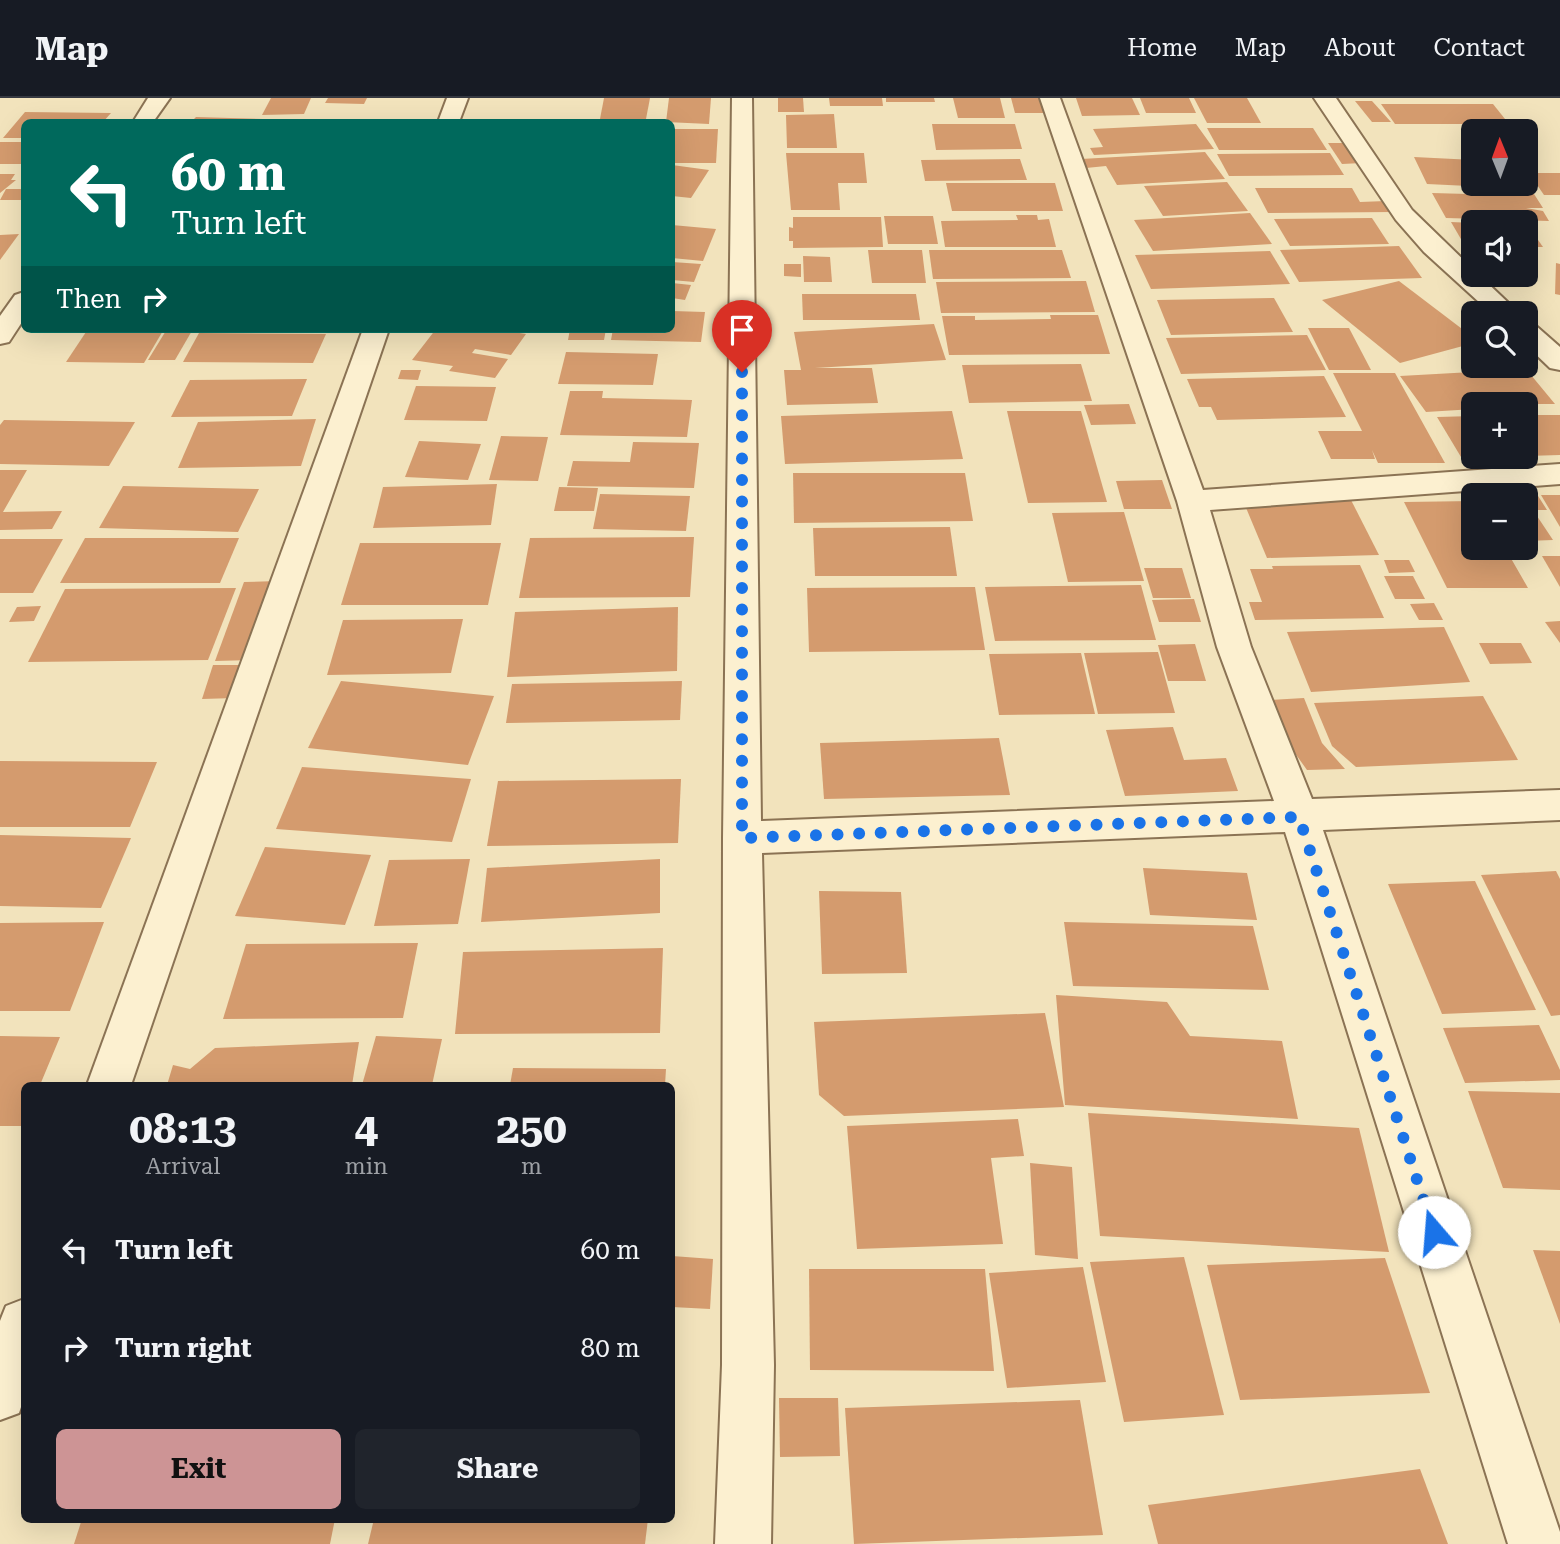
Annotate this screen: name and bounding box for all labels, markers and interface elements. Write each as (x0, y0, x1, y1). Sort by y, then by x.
text: Map (35, 29, 109, 68)
text: Home (1127, 34, 1197, 62)
text: Map (1235, 34, 1286, 62)
text: About (1324, 34, 1395, 62)
text: Contact (1433, 34, 1525, 62)
north arrow (1461, 119, 1538, 196)
map controls (1461, 119, 1538, 560)
text: 60 m (171, 145, 286, 202)
icon: left (56, 147, 147, 238)
text: Turn left (171, 204, 306, 242)
button: sound (1461, 210, 1538, 287)
icon: right (135, 280, 173, 318)
text: Then (56, 284, 121, 314)
pin (712, 300, 772, 372)
button: search (1461, 301, 1538, 378)
icon: arrive (723, 311, 761, 349)
button: + (1461, 392, 1538, 469)
button: − (1461, 483, 1538, 560)
text: 08:13 (129, 1104, 236, 1153)
text: 4 (355, 1104, 378, 1153)
text: 250 (496, 1104, 567, 1153)
text: Arrival (145, 1153, 220, 1180)
text: min (345, 1153, 388, 1180)
text: m (521, 1153, 542, 1180)
position arrow (1397, 1195, 1471, 1269)
icon: left (56, 1231, 94, 1269)
text: Turn left (115, 1235, 233, 1265)
text: 60 m (581, 1235, 640, 1265)
icon: right (56, 1329, 94, 1367)
text: Turn right (115, 1333, 251, 1363)
text: 80 m (581, 1333, 640, 1363)
button: Exit (56, 1429, 341, 1509)
button: Share (355, 1429, 640, 1509)

